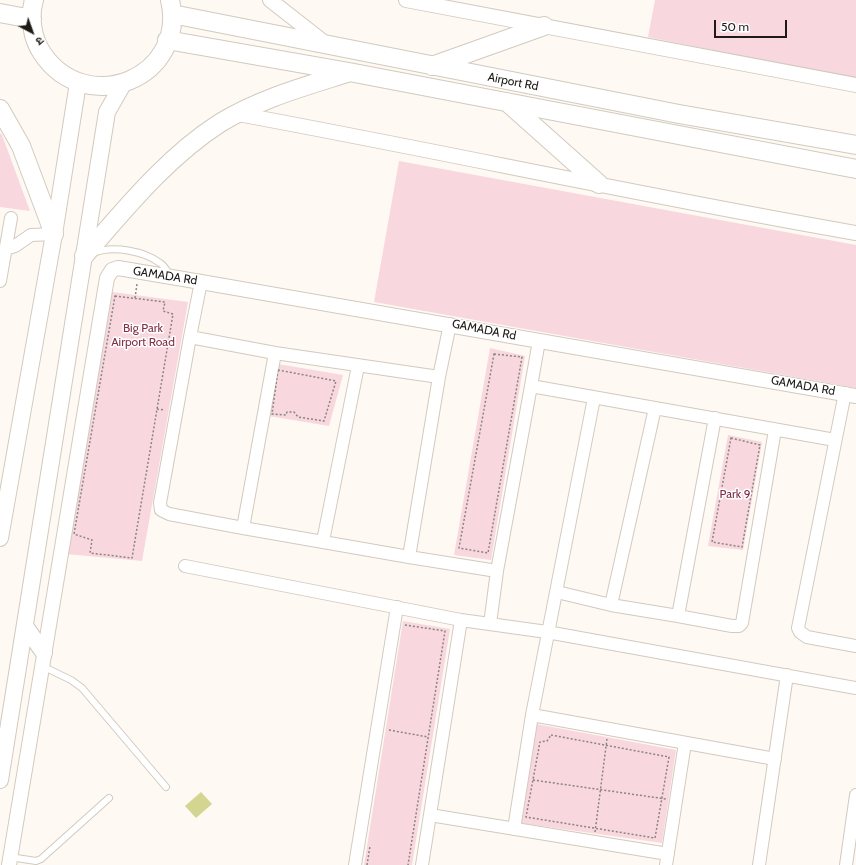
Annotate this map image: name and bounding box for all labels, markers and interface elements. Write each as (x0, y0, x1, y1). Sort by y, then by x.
north arrow (12, 12, 52, 52)
scale bar (716, 12, 789, 38)
text: 50 m (721, 19, 749, 34)
text: उ (33, 34, 47, 48)
street label: Airport Rd (486, 70, 540, 94)
street label: GAMADA Rd (132, 264, 198, 288)
street label: GAMADA Rd (451, 317, 517, 343)
park label: Big Park Airport Road (111, 321, 175, 349)
street label: GAMADA Rd (770, 373, 836, 399)
park label: Park 9 (719, 487, 751, 501)

